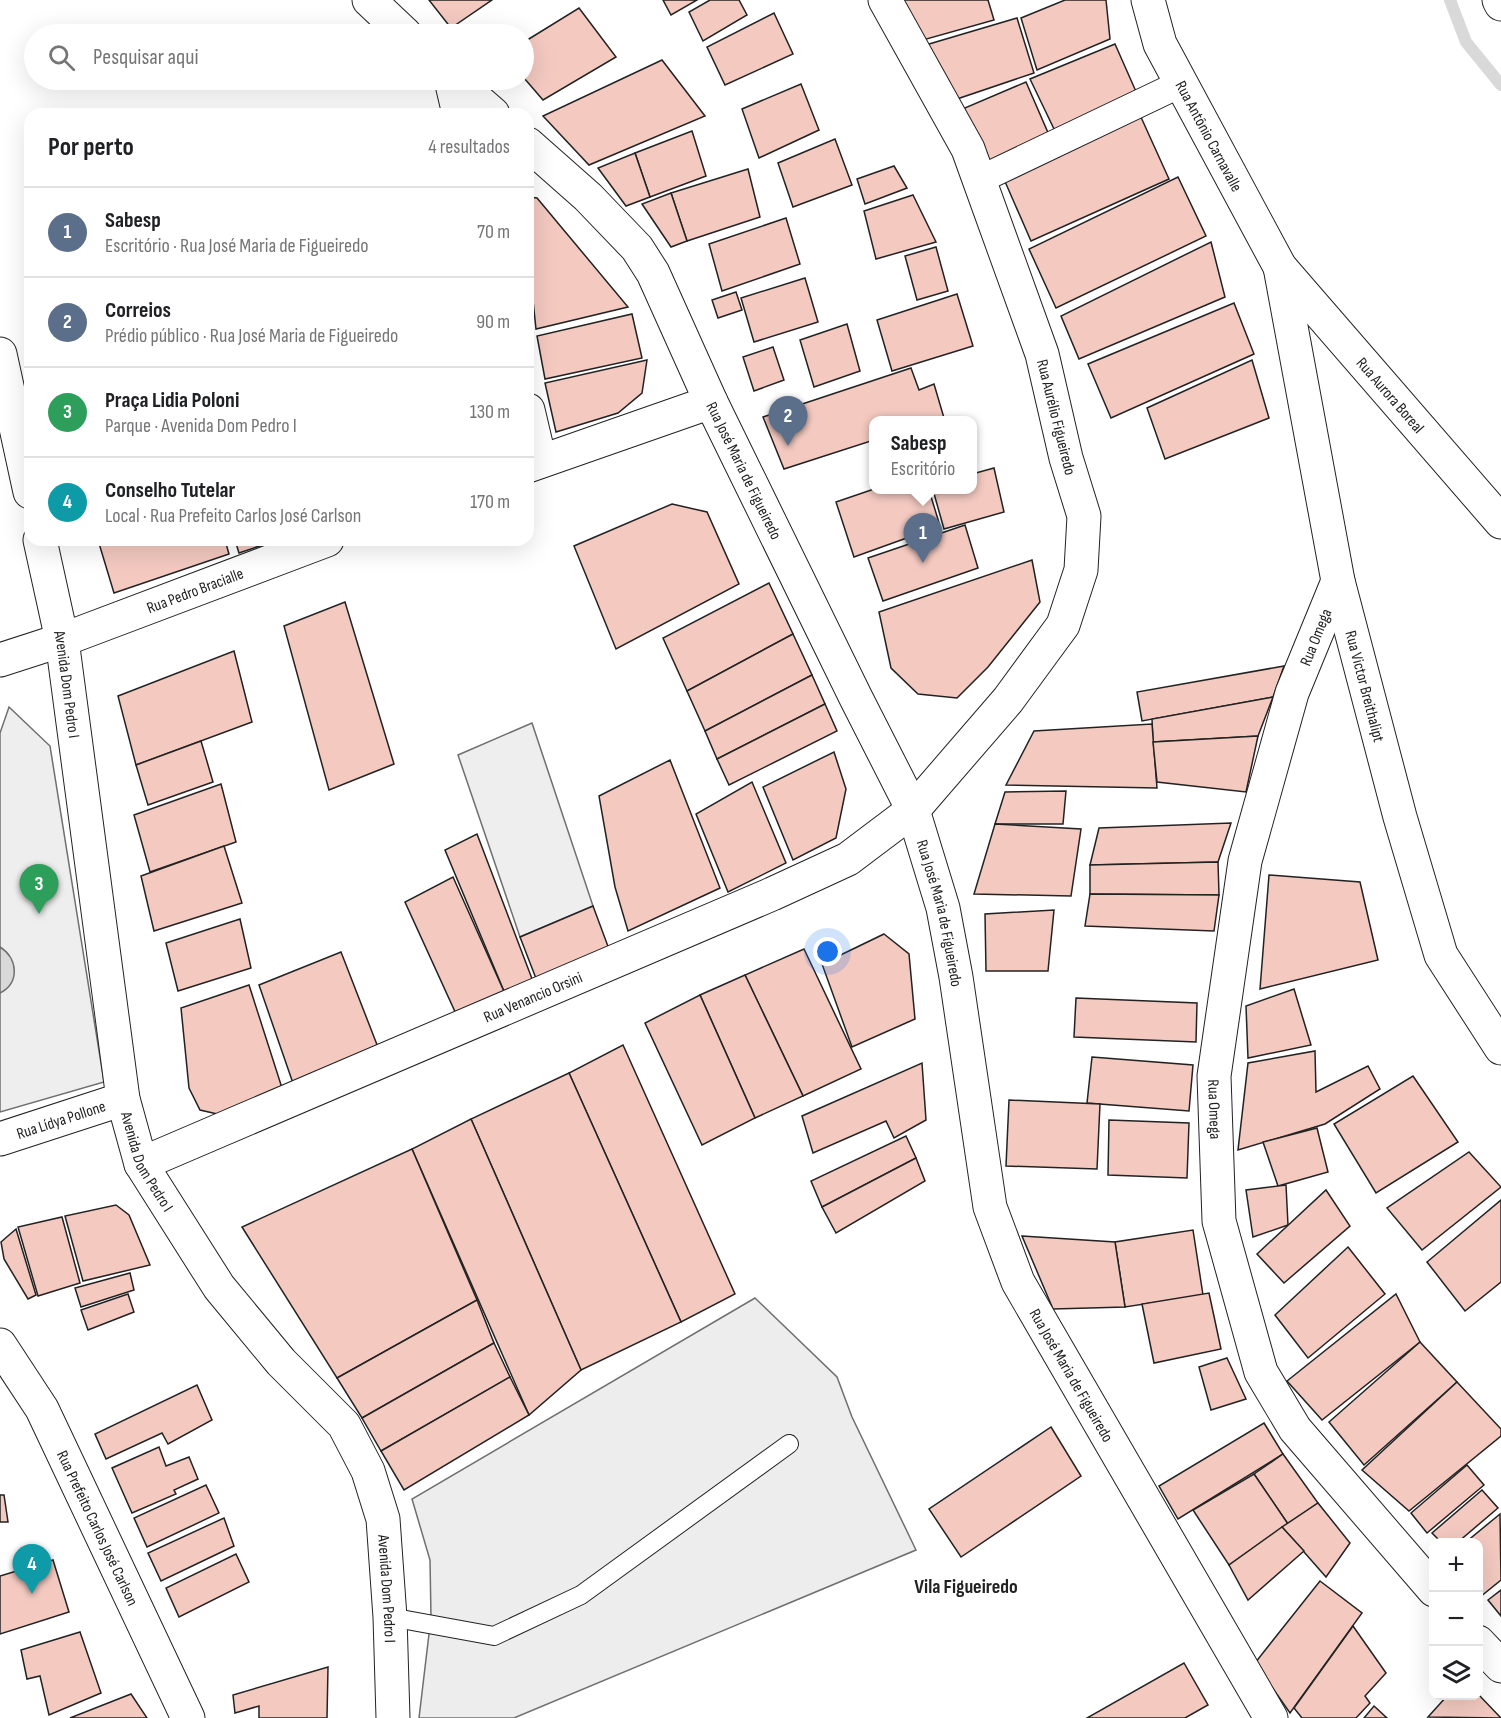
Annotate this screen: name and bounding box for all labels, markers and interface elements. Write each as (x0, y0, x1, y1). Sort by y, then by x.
search box (24, 24, 534, 90)
icon: search (45, 41, 78, 74)
text: Pesquisar aqui (93, 44, 198, 71)
street label: Rua Antônio Carnavalle (1171, 78, 1246, 195)
text: Por perto (48, 132, 134, 163)
text: 4 resultados (428, 135, 510, 159)
text: Sabesp (105, 207, 161, 234)
text: 1 (64, 220, 71, 244)
text: 70 m (477, 220, 510, 244)
text: Escritório · Rua José Maria de Figueiredo (105, 234, 369, 258)
text: Correios (105, 297, 171, 324)
text: 2 (63, 310, 72, 334)
text: 90 m (476, 310, 510, 334)
text: Prédio público · Rua José Maria de Figueiredo (105, 324, 398, 348)
street label: Rua Aurora Boreal (1352, 354, 1428, 438)
street label: Rua Aurélio Figueiredo (1032, 358, 1079, 477)
text: Praça Lidia Poloni (105, 387, 239, 414)
pin: 2 (768, 396, 808, 446)
street label: Rua José Maria de Figueiredo (701, 399, 785, 543)
text: 3 (63, 400, 72, 424)
text: 130 m (470, 400, 510, 424)
text: Parque · Avenida Dom Pedro I (105, 414, 297, 438)
popup (869, 416, 977, 494)
text: Sabesp (891, 430, 946, 457)
text: Escritório (891, 457, 955, 481)
text: Conselho Tutelar (105, 477, 235, 504)
text: 4 (63, 490, 72, 514)
text: 170 m (470, 490, 510, 514)
text: Local · Rua Prefeito Carlos José Carlson (105, 504, 361, 528)
pin: 1 (904, 514, 942, 563)
street label: Rua Pedro Bracialle (144, 564, 246, 618)
street label: Rua Omega (1296, 606, 1336, 669)
street label: Avenida Dom Pedro I (49, 628, 83, 739)
street label: Rua Victor Breithalipt (1340, 629, 1388, 744)
street label: Rua José Maria de Figueiredo (912, 838, 965, 988)
pin: 3 (20, 864, 58, 914)
your location (813, 937, 842, 966)
street label: Rua Venancio Orsini (481, 968, 585, 1027)
street label: Rua Omega (1203, 1079, 1224, 1139)
street label: Rua Lídya Pollone (14, 1097, 108, 1144)
street label: Avenida Dom Pedro I (116, 1109, 177, 1216)
street label: Rua José Maria de Figueiredo (1025, 1306, 1117, 1446)
street label: Rua Prefeito Carlos José Carlson (52, 1448, 142, 1609)
street label: Avenida Dom Pedro I (373, 1533, 399, 1643)
map controls (1429, 1538, 1483, 1700)
button: + (1429, 1538, 1483, 1592)
pin: 4 (12, 1544, 51, 1594)
district label: Vila Figueiredo (914, 1575, 1018, 1599)
button: − (1429, 1592, 1483, 1646)
button: layers (1429, 1646, 1483, 1700)

